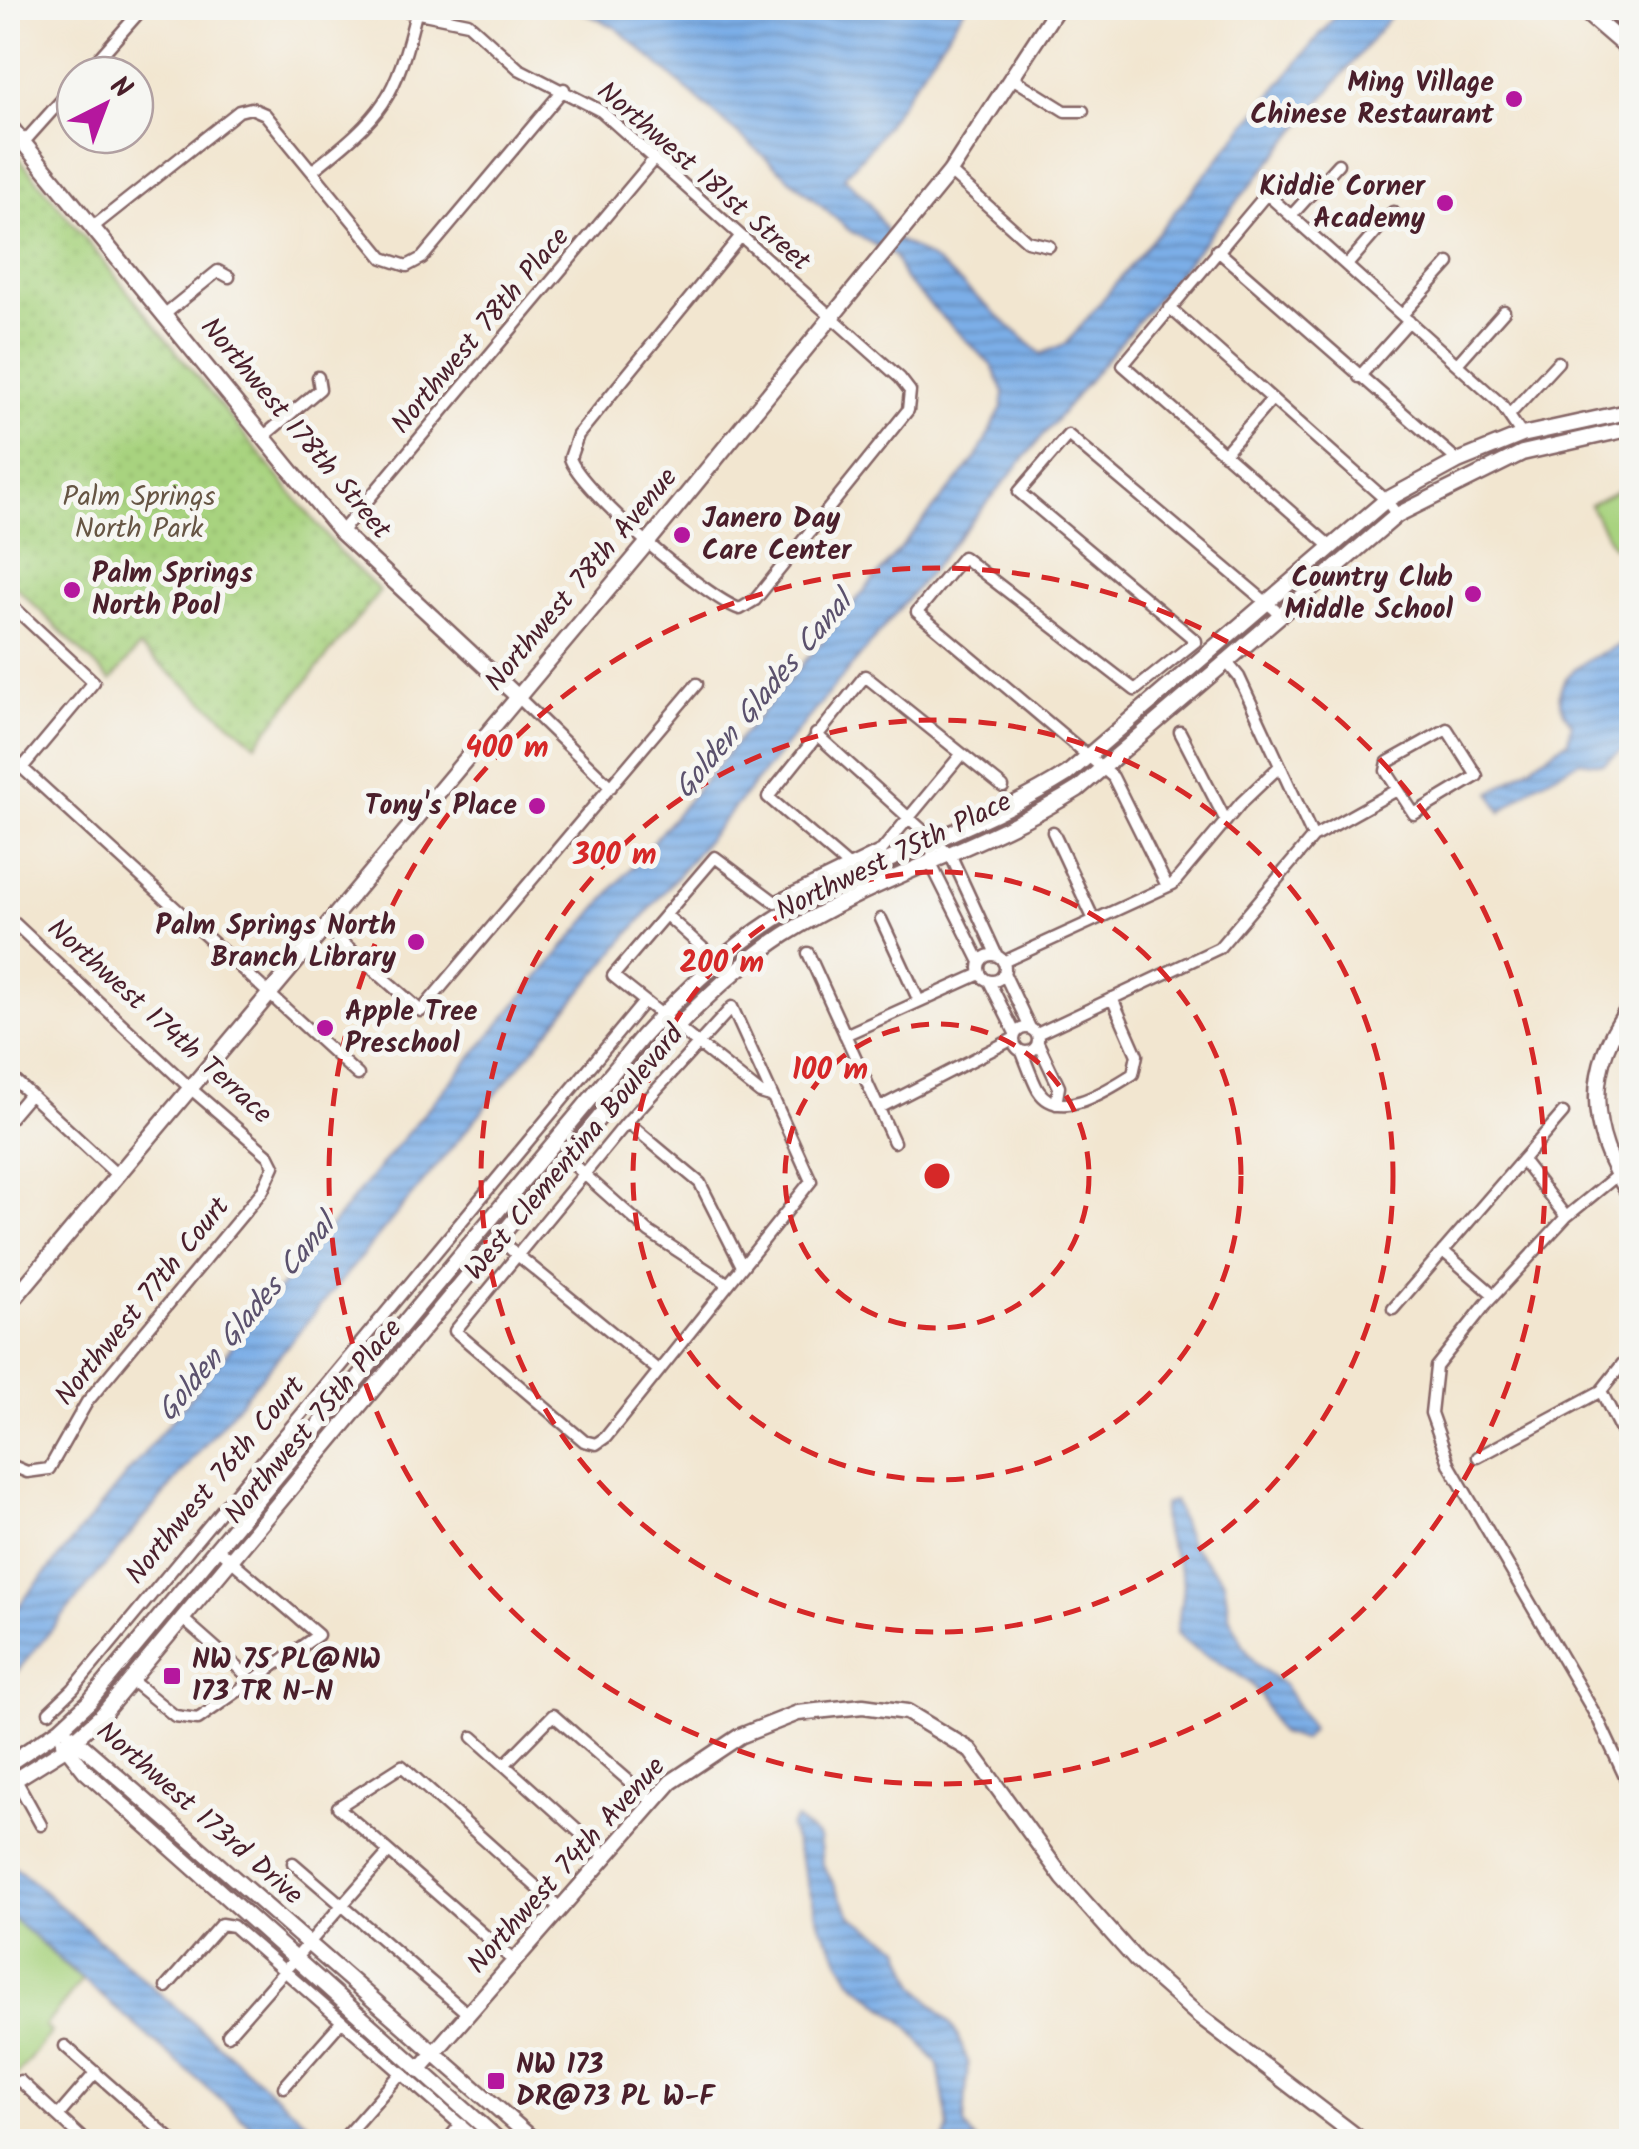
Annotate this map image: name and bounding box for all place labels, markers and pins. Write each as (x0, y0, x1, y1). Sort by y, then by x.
place label: Ming Village Chinese Restaurant (1250, 61, 1494, 138)
marker: Ming Village Chinese Restaurant (1503, 88, 1525, 110)
place label: Kiddie Corner Academy (1259, 165, 1427, 242)
marker: Kiddie Corner Academy (1434, 192, 1456, 214)
place label: Janero Day Care Center (702, 497, 853, 574)
marker: Janero Day Care Center (671, 524, 693, 546)
place label: Palm Springs North Pool (92, 552, 253, 629)
place label: Country Club Middle School (1285, 556, 1454, 633)
marker: Palm Springs North Pool (61, 579, 83, 601)
marker: Country Club Middle School (1462, 583, 1484, 605)
place label: Tony's Place (364, 784, 517, 829)
marker: Tony's Place (526, 795, 548, 817)
place label: Palm Springs North Branch Library (155, 904, 396, 981)
marker: Palm Springs North Branch Library (405, 931, 427, 953)
place label: Apple Tree Preschool (345, 990, 478, 1067)
marker: Apple Tree Preschool (314, 1017, 336, 1039)
centre of rings (919, 1158, 955, 1194)
place label: NW 75 PL@NW 173 TR N-N (192, 1638, 381, 1715)
marker: NW 75 PL@NW 173 TR N-N (161, 1665, 183, 1687)
place label: NW 173 DR@73 PL W-F (516, 2043, 716, 2120)
marker: NW 173 DR@73 PL W-F (485, 2070, 507, 2092)

